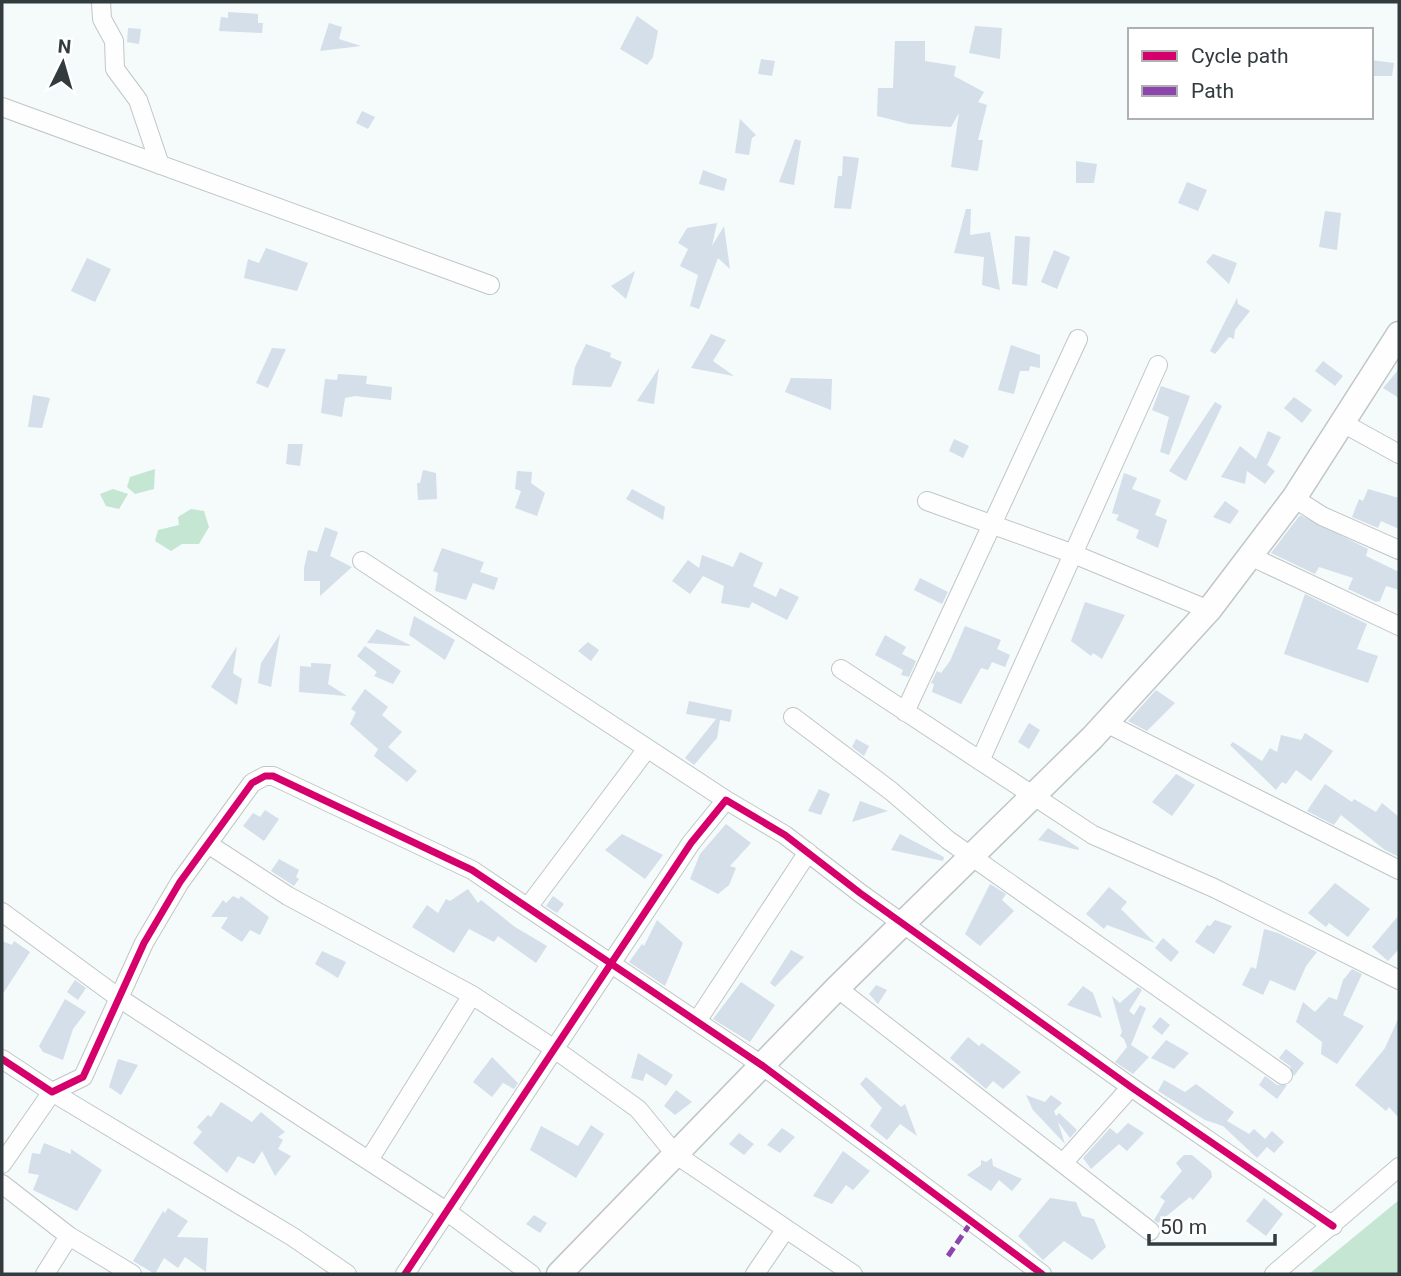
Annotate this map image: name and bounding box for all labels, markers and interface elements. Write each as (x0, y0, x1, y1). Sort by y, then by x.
north arrow (28, 28, 98, 98)
legend (1128, 28, 1373, 119)
text: N (57, 35, 72, 59)
text: Cycle path (1191, 44, 1289, 68)
text: Path (1191, 79, 1234, 103)
scale bar (1149, 1202, 1275, 1246)
text: 50 m (1160, 1215, 1207, 1239)

